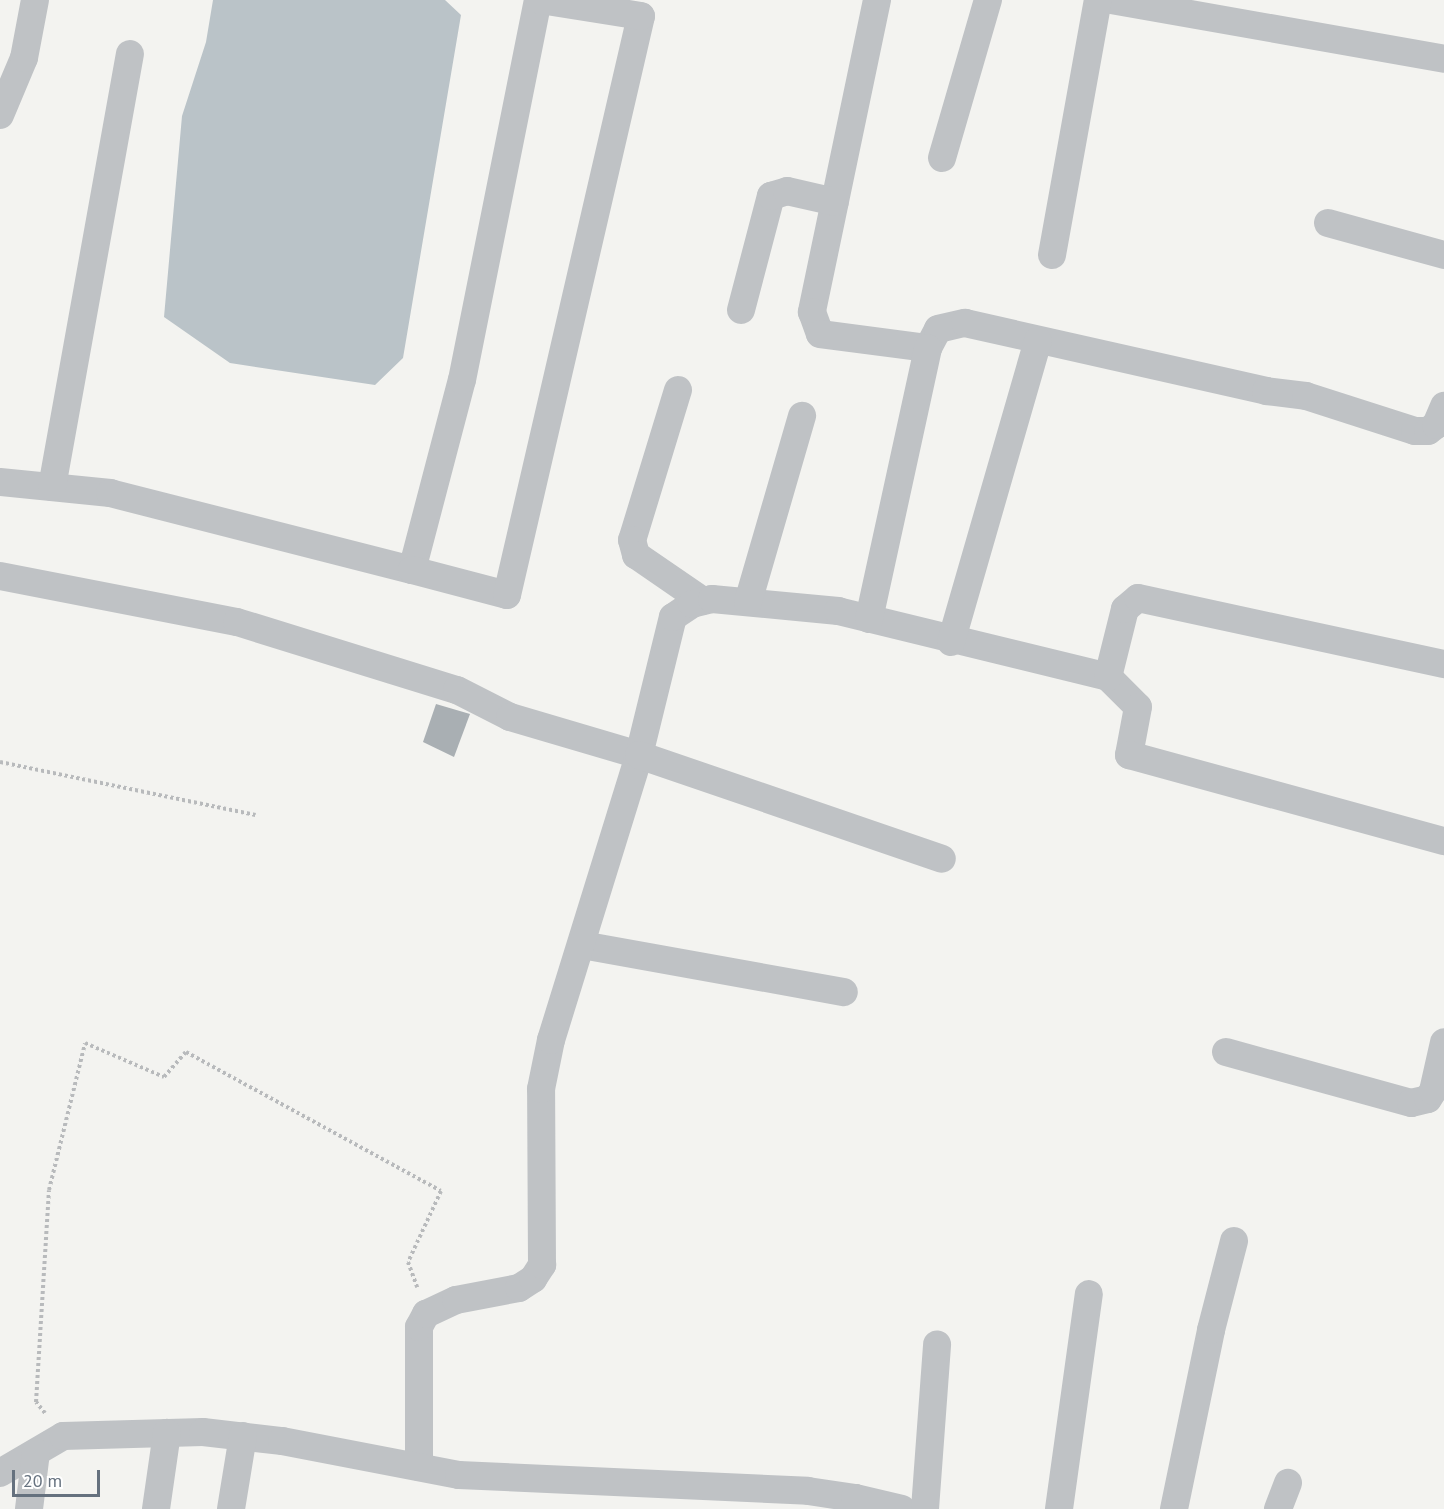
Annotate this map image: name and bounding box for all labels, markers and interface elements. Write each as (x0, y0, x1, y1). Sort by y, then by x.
scale bar (15, 1458, 104, 1496)
text: 20 m (23, 1469, 62, 1492)

